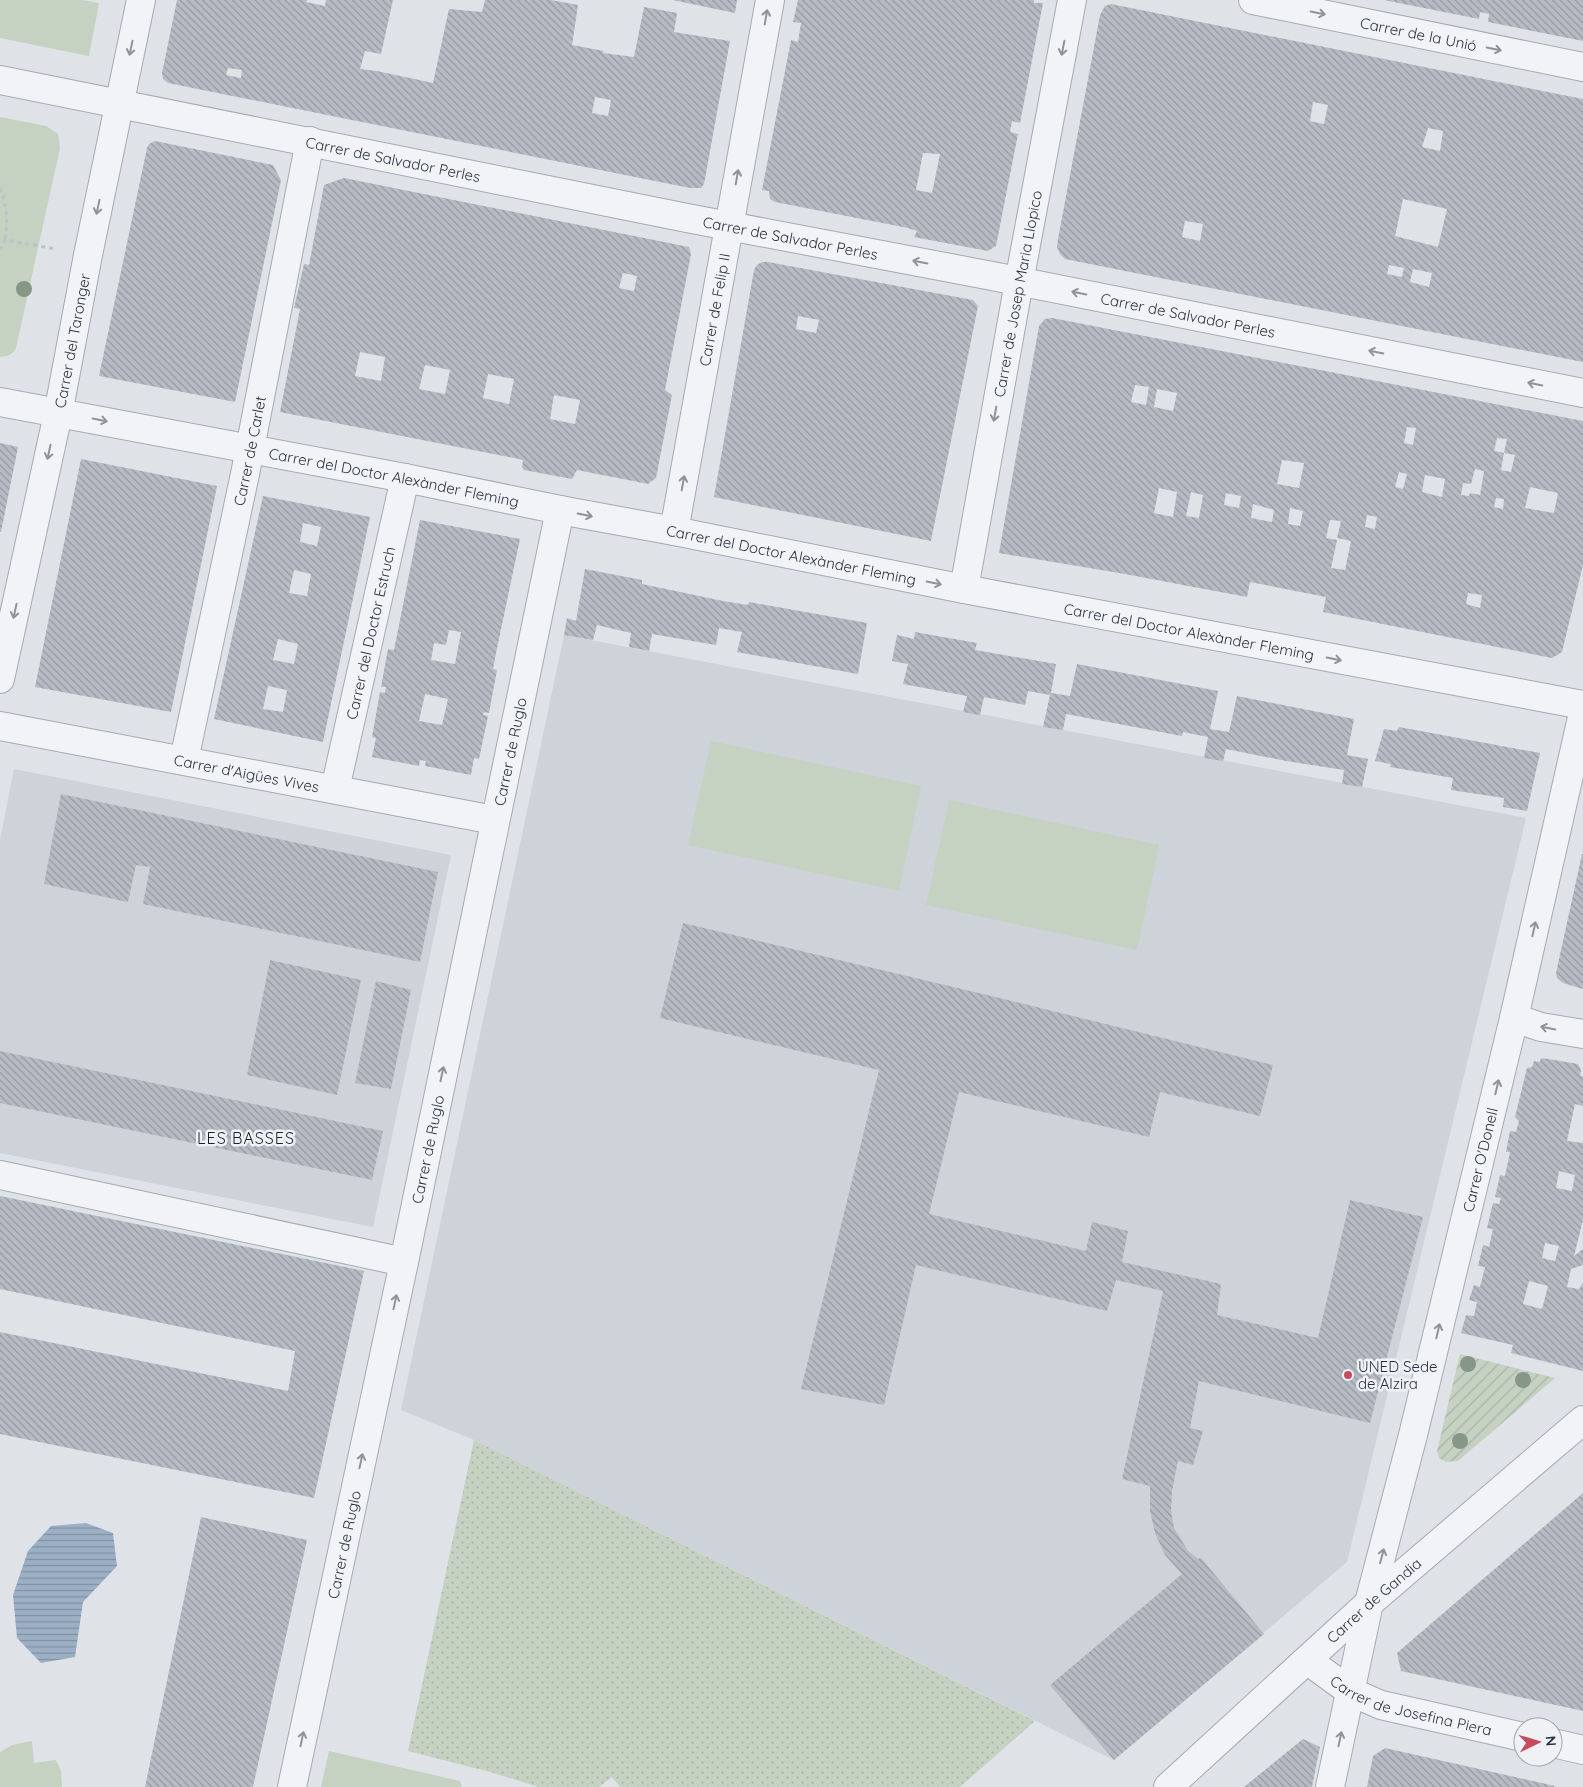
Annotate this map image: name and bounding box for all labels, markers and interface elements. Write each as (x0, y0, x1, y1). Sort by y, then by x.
one-way arrow (762, 9, 772, 25)
one-way arrow (1309, 9, 1325, 18)
street label: Carrer de la Unió (1359, 13, 1479, 55)
one-way arrow (126, 39, 135, 55)
one-way arrow (1057, 40, 1067, 56)
one-way arrow (1486, 45, 1502, 54)
street label: Carrer de Salvador Perles (304, 132, 482, 186)
one-way arrow (733, 169, 743, 185)
street label: Carrer de Josep Maria Llopico (989, 189, 1046, 399)
one-way arrow (93, 198, 102, 214)
street label: Carrer de Salvador Perles (701, 212, 880, 264)
street label: Carrer de Felip II (695, 252, 734, 368)
one-way arrow (912, 256, 928, 266)
street label: Carrer del Taronger (50, 271, 94, 410)
one-way arrow (1071, 288, 1087, 298)
street label: Carrer de Salvador Perles (1099, 288, 1277, 341)
one-way arrow (1368, 347, 1384, 356)
one-way arrow (1528, 378, 1544, 388)
street label: Carrer de Carlet (229, 394, 270, 508)
one-way arrow (990, 406, 1000, 422)
one-way arrow (91, 416, 107, 426)
street label: Carrer del Doctor Alexànder Fleming (267, 443, 521, 511)
one-way arrow (44, 444, 53, 460)
one-way arrow (678, 476, 688, 492)
one-way arrow (577, 511, 593, 521)
street label: Carrer del Doctor Alexànder Fleming (665, 520, 918, 589)
street label: Carrer del Doctor Estruch (341, 545, 399, 721)
one-way arrow (925, 579, 941, 588)
street label: Carrer del Doctor Alexànder Fleming (1062, 598, 1316, 664)
one-way arrow (10, 602, 19, 618)
one-way arrow (1326, 654, 1342, 664)
street label: Carrer de Ruglo (489, 696, 530, 808)
street label: Carrer d'Aigües Vives (172, 750, 321, 796)
one-way arrow (1529, 922, 1539, 938)
one-way arrow (1540, 1023, 1556, 1032)
one-way arrow (438, 1066, 447, 1082)
one-way arrow (1493, 1080, 1502, 1096)
street label: Carrer de Ruglo (407, 1093, 448, 1205)
street label: Carrer O'Donell (1458, 1106, 1501, 1214)
district label: LES BASSES (197, 1128, 295, 1148)
one-way arrow (391, 1294, 400, 1310)
one-way arrow (1434, 1323, 1443, 1339)
place label: UNED Sede de Alzira (1358, 1357, 1438, 1393)
marker: UNED Sede de Alzira (1342, 1369, 1354, 1381)
one-way arrow (357, 1453, 366, 1469)
street label: Carrer de Ruglo (323, 1489, 365, 1600)
one-way arrow (1378, 1548, 1387, 1564)
street label: Carrer de Gandia (1322, 1553, 1425, 1647)
street label: Carrer de Josefina Piera (1327, 1671, 1494, 1739)
north arrow (1513, 1717, 1563, 1767)
one-way arrow (298, 1732, 307, 1748)
one-way arrow (1336, 1732, 1346, 1748)
text: N (1542, 1735, 1560, 1747)

